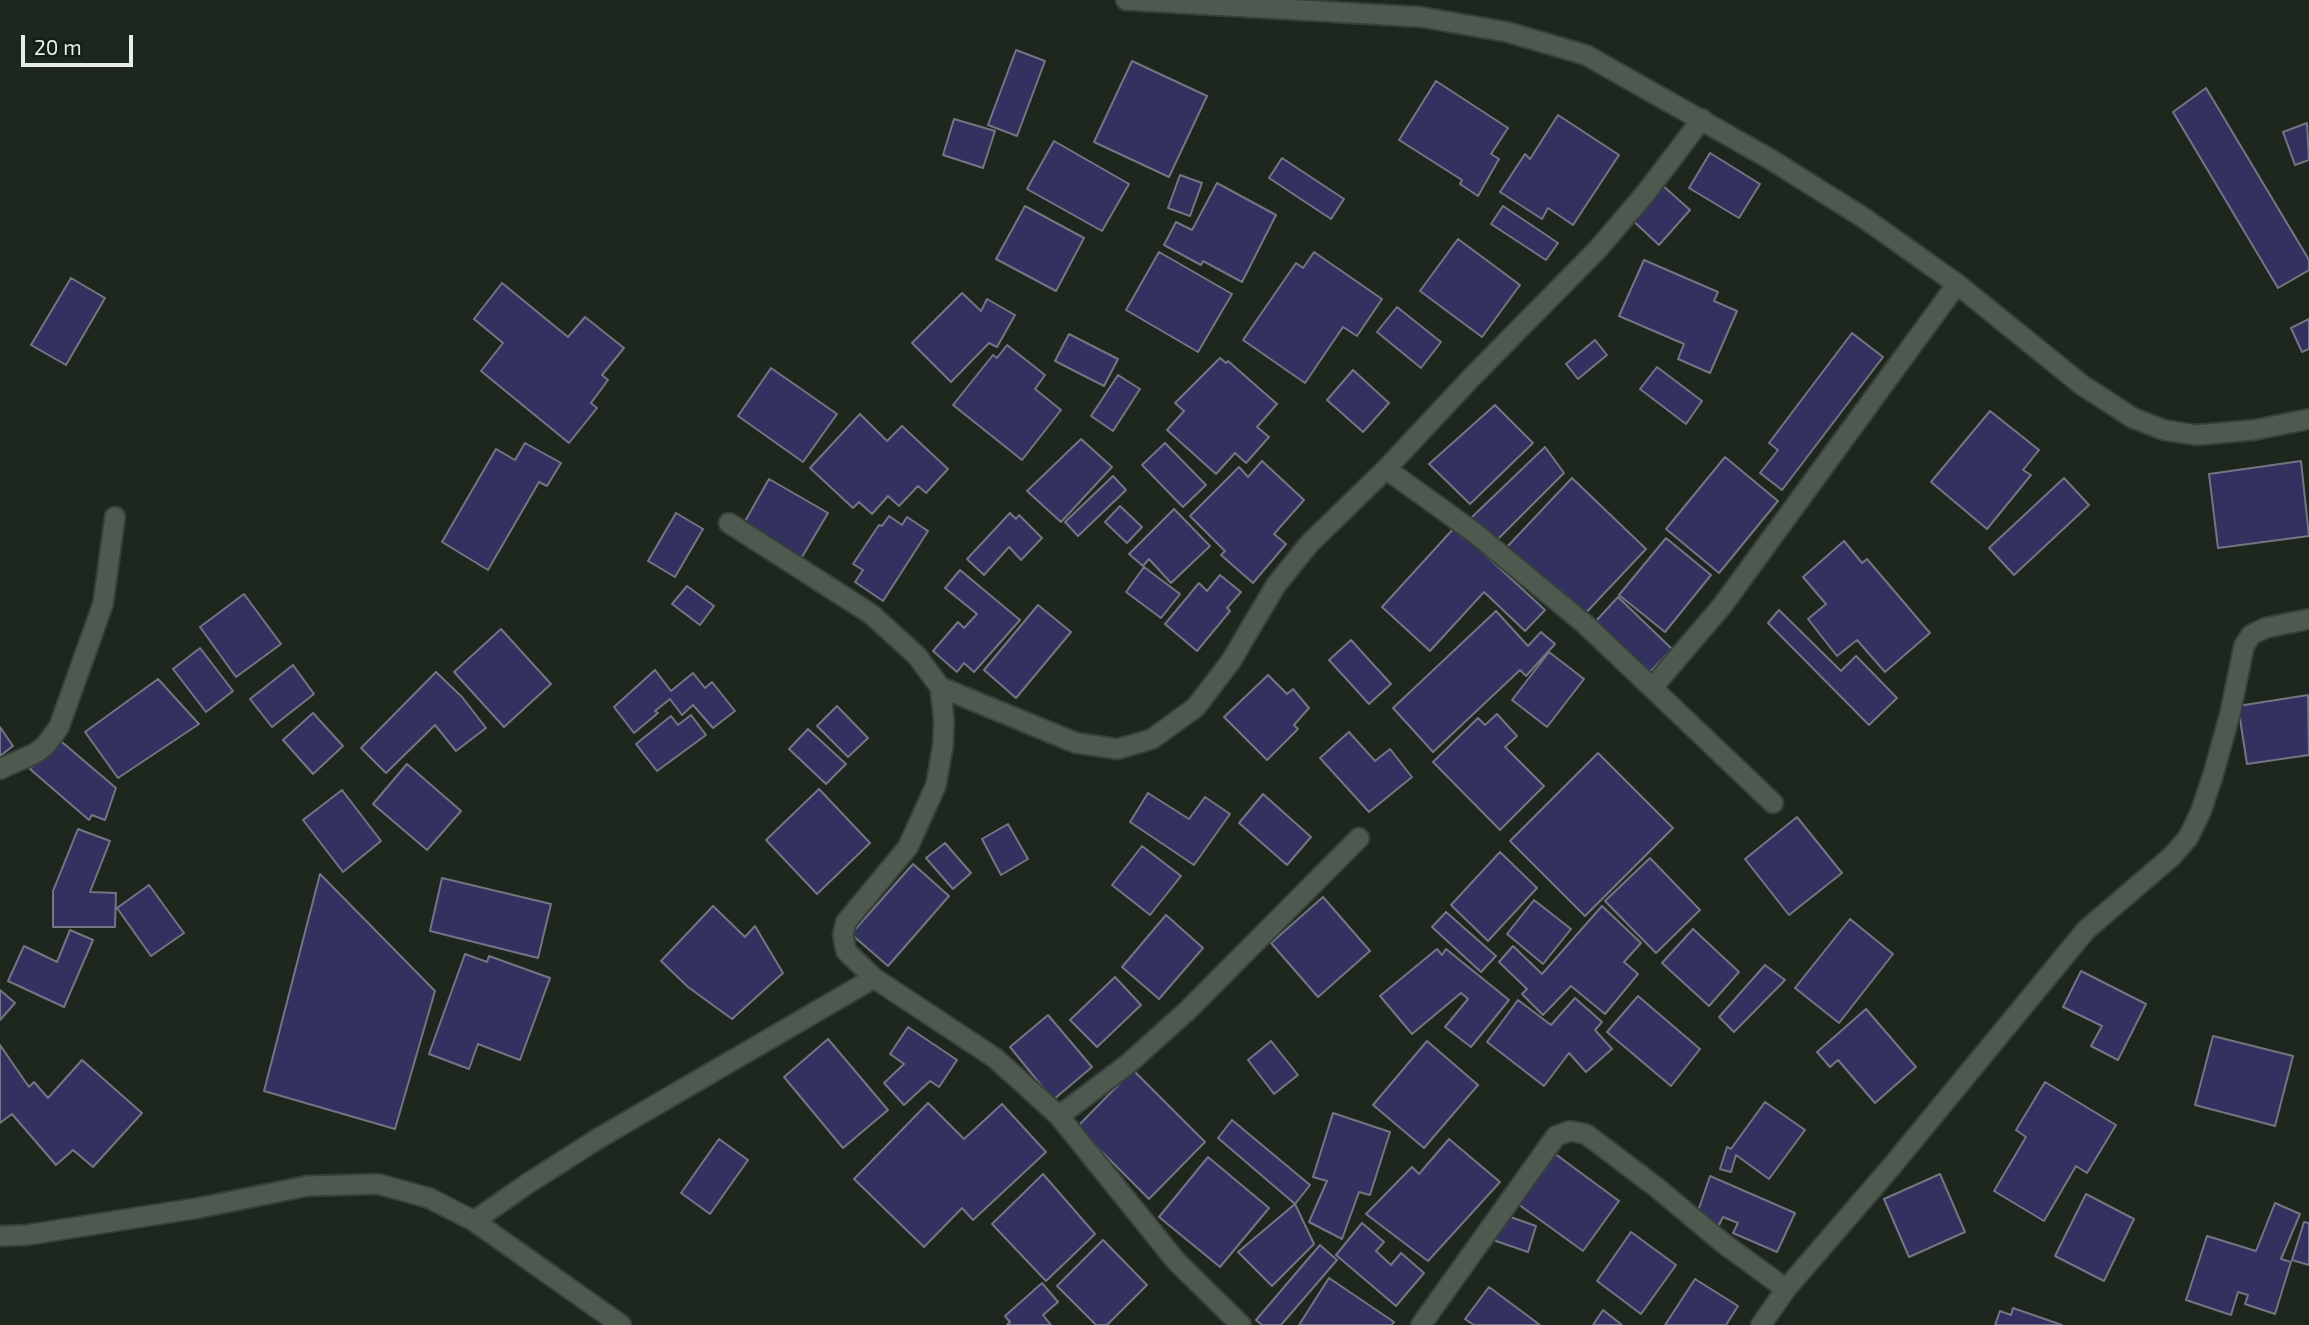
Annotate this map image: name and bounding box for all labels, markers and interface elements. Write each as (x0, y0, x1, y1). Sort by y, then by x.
scale bar (24, 21, 136, 65)
text: 20 m (34, 34, 82, 59)

